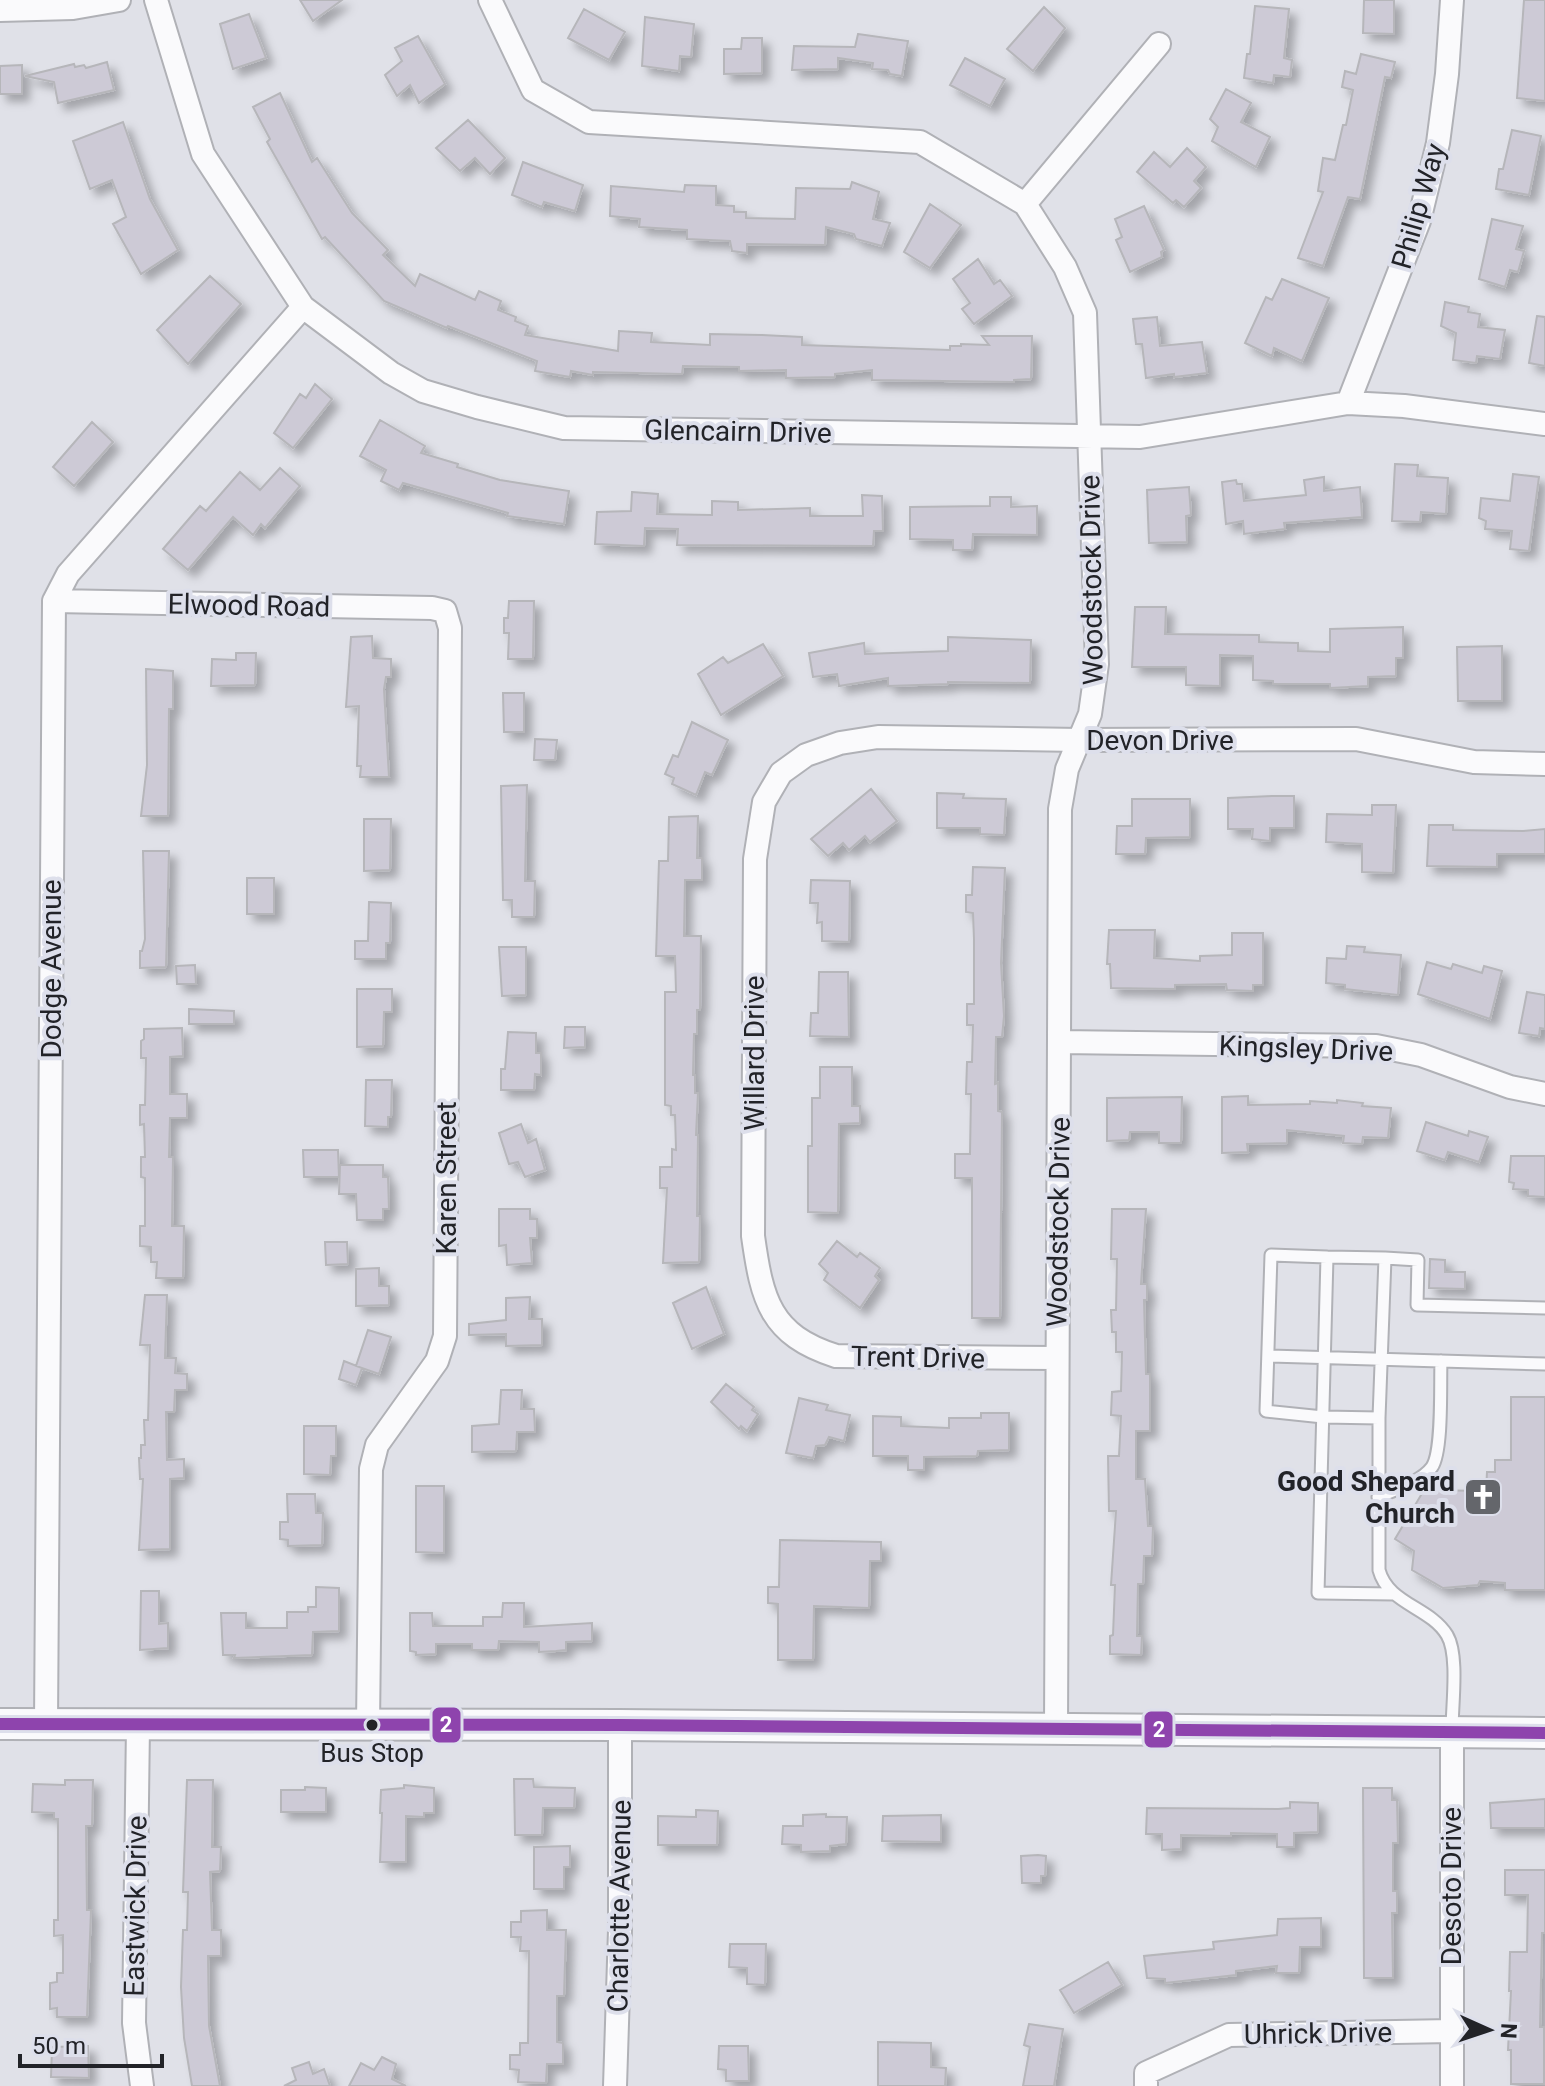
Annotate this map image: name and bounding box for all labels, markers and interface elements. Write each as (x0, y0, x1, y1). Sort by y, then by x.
street label: Philip Way (1385, 140, 1452, 273)
street label: Glencairn Drive (644, 413, 832, 450)
street label: Woodstock Drive (1073, 475, 1110, 685)
street label: Elwood Road (167, 588, 331, 623)
street label: Devon Drive (1086, 724, 1234, 757)
street label: Dodge Avenue (35, 879, 68, 1059)
street label: Willard Drive (738, 975, 771, 1131)
street label: Kingsley Drive (1218, 1029, 1394, 1068)
street label: Karen Street (430, 1101, 463, 1255)
street label: Woodstock Drive (1040, 1117, 1077, 1327)
street label: Trent Drive (851, 1340, 985, 1375)
place label: Good Shepard Church (1277, 1465, 1455, 1530)
church icon: Good Shepard Church (1462, 1476, 1504, 1518)
line badge: 2 (431, 1706, 462, 1744)
line badge: 2 (1143, 1710, 1174, 1749)
text: 2 (440, 1712, 452, 1737)
marker: Bus Stop (364, 1717, 380, 1733)
text: 2 (1153, 1717, 1165, 1742)
place label: Bus Stop (320, 1738, 424, 1768)
street label: Charlotte Avenue (601, 1799, 638, 2013)
street label: Desoto Drive (1435, 1807, 1468, 1965)
street label: Eastwick Drive (117, 1815, 154, 1997)
north arrow (1449, 1990, 1529, 2070)
street label: Uhrick Drive (1243, 2016, 1393, 2051)
scale bar (20, 2018, 162, 2068)
text: N (1496, 2023, 1521, 2039)
text: 50 m (32, 2032, 86, 2060)

